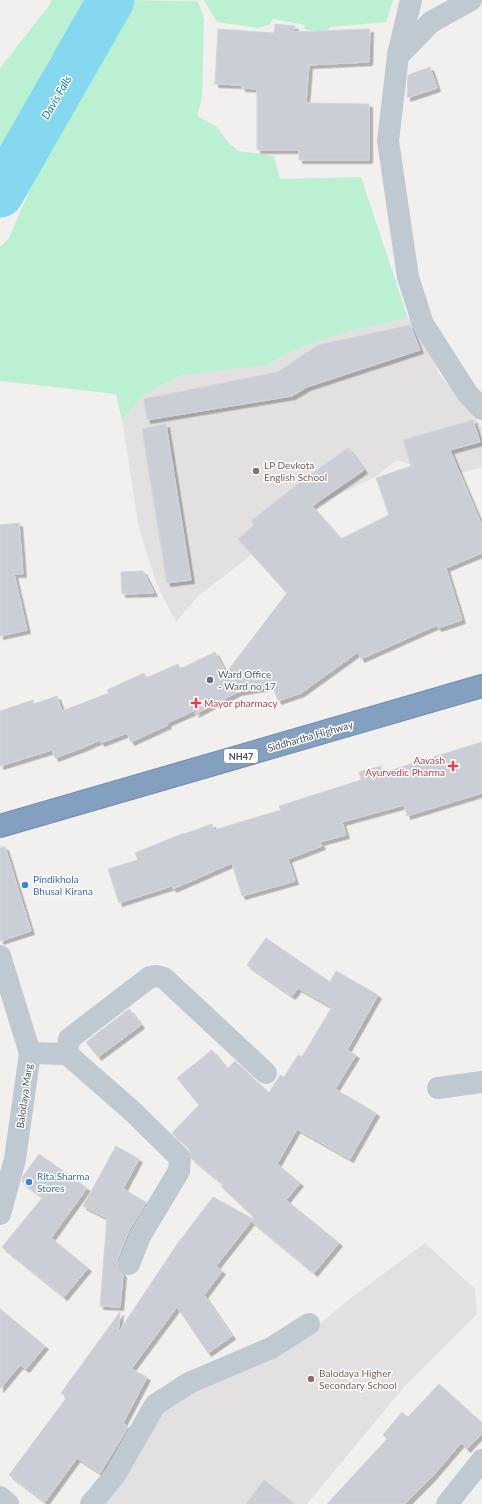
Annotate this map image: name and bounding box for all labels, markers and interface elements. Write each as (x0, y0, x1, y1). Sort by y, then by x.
water label: Davis Falls (38, 72, 74, 121)
place label: LP Devkota English School (264, 459, 327, 483)
marker: LP Devkota English School (251, 466, 261, 476)
place label: Ward Office - Ward no 17 (218, 668, 276, 692)
marker: Ward Office - Ward no 17 (205, 675, 215, 685)
place label: Mayor pharmacy (204, 697, 278, 709)
marker: Mayor pharmacy (191, 698, 201, 708)
street label: Siddhartha Highway (266, 718, 355, 754)
road number: NH47 (224, 749, 258, 763)
place label: Aavash Ayurvedic Pharma (365, 754, 445, 778)
marker: Aavash Ayurvedic Pharma (448, 761, 458, 771)
place label: Pindikhola Bhusal Kirana (33, 873, 93, 897)
marker: Pindikhola Bhusal Kirana (20, 880, 30, 890)
street label: Balodaya Marg (14, 1063, 34, 1129)
place label: Rita Sharma Stores (37, 1170, 89, 1194)
marker: Rita Sharma Stores (24, 1177, 34, 1187)
place label: Balodaya Higher Secondary School (319, 1367, 397, 1391)
marker: Balodaya Higher Secondary School (306, 1374, 316, 1384)

